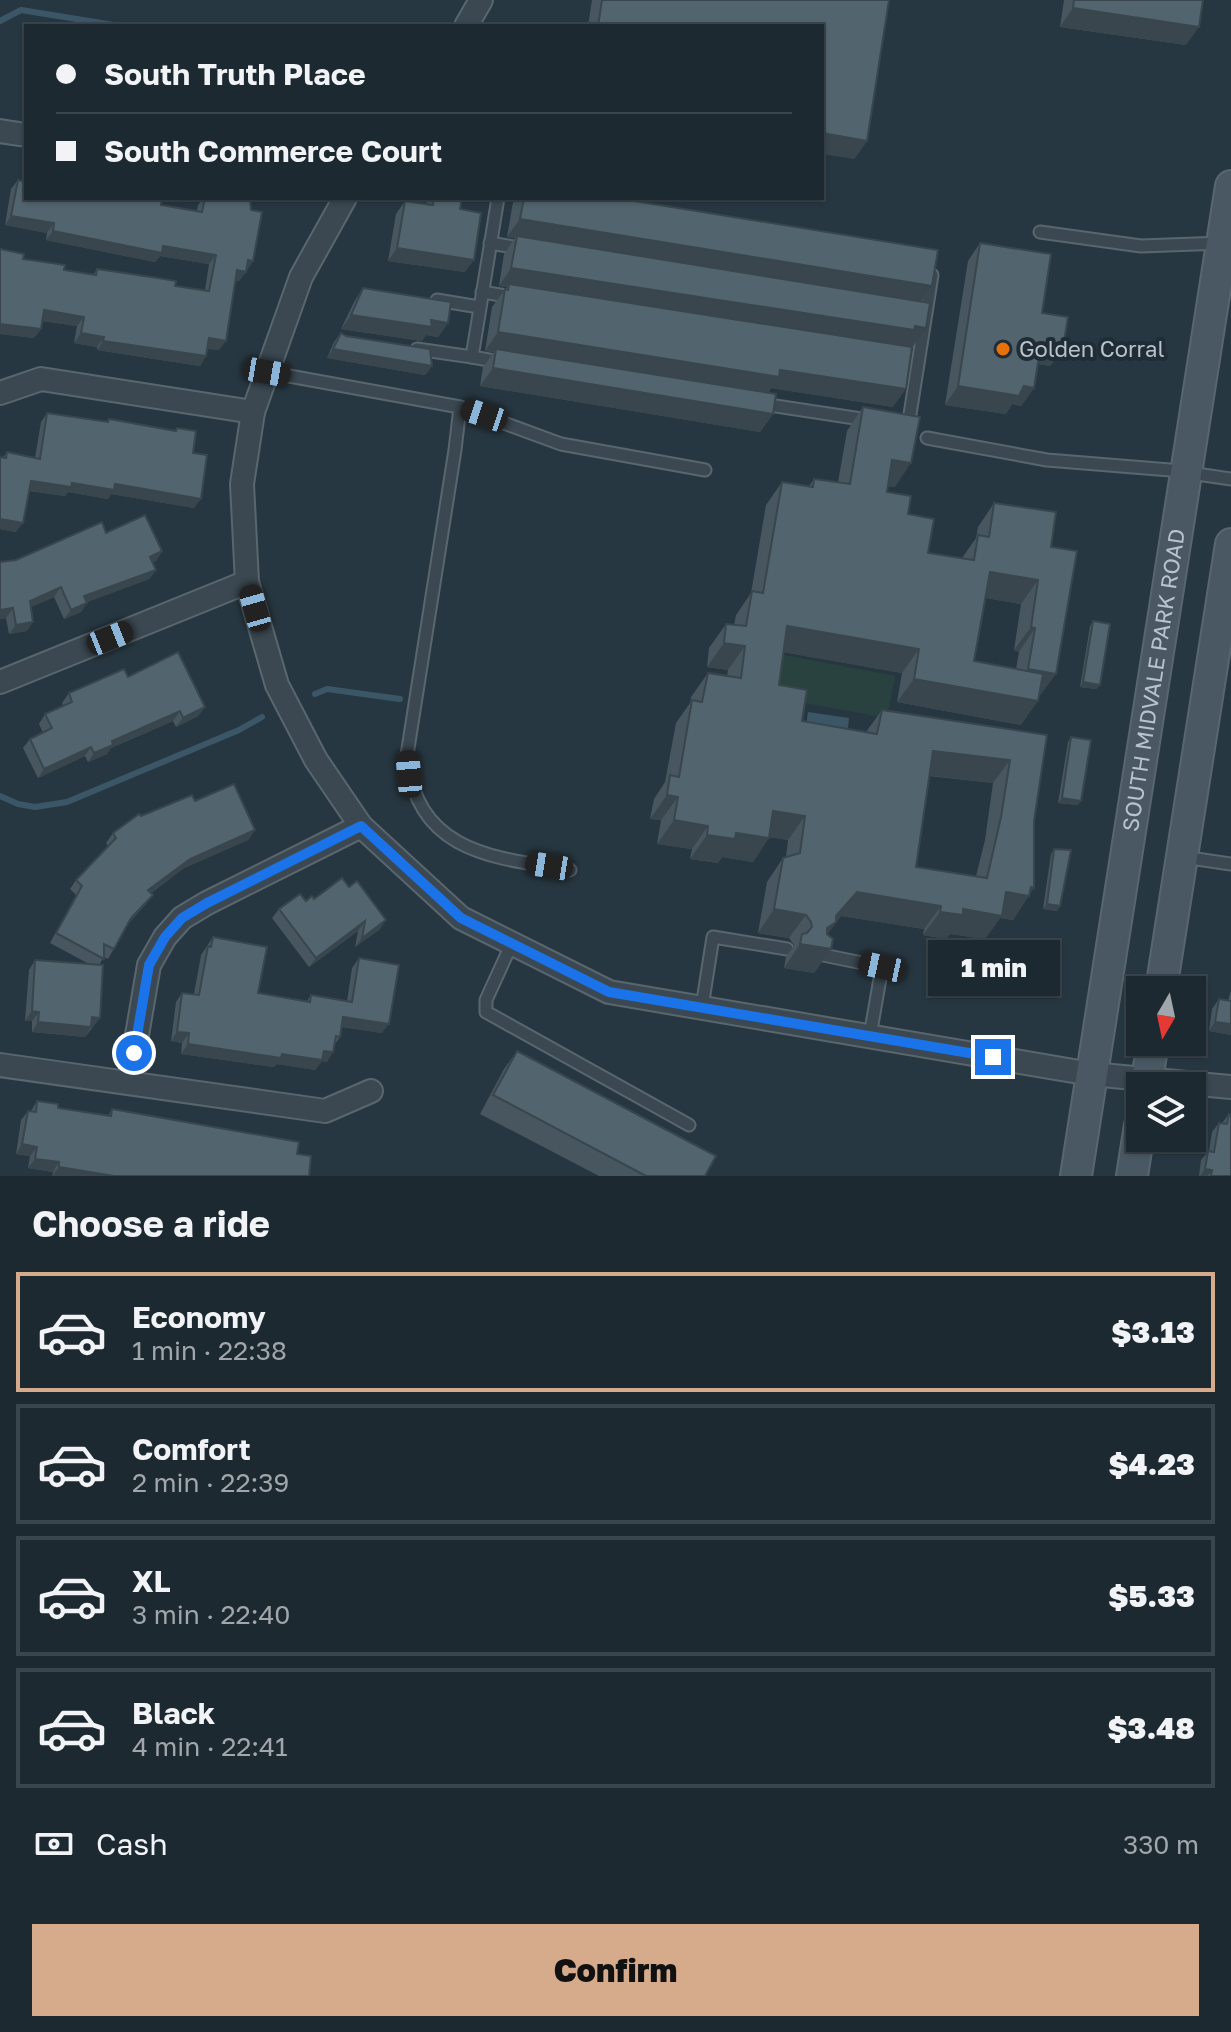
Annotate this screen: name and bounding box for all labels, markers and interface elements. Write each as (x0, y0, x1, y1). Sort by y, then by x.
text: South Truth Place (104, 56, 366, 92)
text: South Commerce Court (104, 133, 442, 169)
place label: Golden Corral (1019, 335, 1164, 362)
marker: Golden Corral (994, 340, 1012, 358)
car (241, 356, 293, 388)
car (457, 396, 511, 434)
street label: SOUTH MIDVALE PARK ROAD (1116, 527, 1190, 833)
car (237, 582, 273, 634)
car (83, 618, 137, 658)
car (395, 749, 423, 799)
car (523, 850, 575, 882)
callout: 1 min (927, 941, 1059, 997)
car (856, 950, 908, 984)
text: 1 min (961, 952, 1027, 983)
north arrow (1126, 976, 1206, 1056)
map controls (1126, 976, 1206, 1152)
route start (116, 1035, 152, 1071)
route end (975, 1039, 1011, 1075)
button: layers (1126, 1072, 1206, 1152)
text: Choose a ride (32, 1202, 270, 1245)
icon: car (36, 1296, 108, 1368)
text: Economy (132, 1299, 266, 1335)
text: $3.13 (1111, 1314, 1195, 1350)
text: 1 min · 22:38 (132, 1335, 287, 1366)
icon: car (36, 1428, 108, 1500)
text: Comfort (132, 1431, 251, 1467)
text: $4.23 (1108, 1446, 1195, 1482)
text: 2 min · 22:39 (132, 1467, 289, 1498)
icon: car (36, 1560, 108, 1632)
text: XL (132, 1563, 171, 1599)
text: $5.33 (1108, 1578, 1195, 1614)
text: 3 min · 22:40 (132, 1599, 290, 1630)
icon: car (36, 1692, 108, 1764)
text: Black (132, 1695, 215, 1731)
text: $3.48 (1107, 1710, 1195, 1746)
text: 4 min · 22:41 (132, 1731, 288, 1762)
icon: cash (32, 1822, 76, 1866)
text: Cash (96, 1826, 168, 1862)
text: 330 m (1123, 1829, 1199, 1860)
button: Confirm (32, 1924, 1199, 2016)

